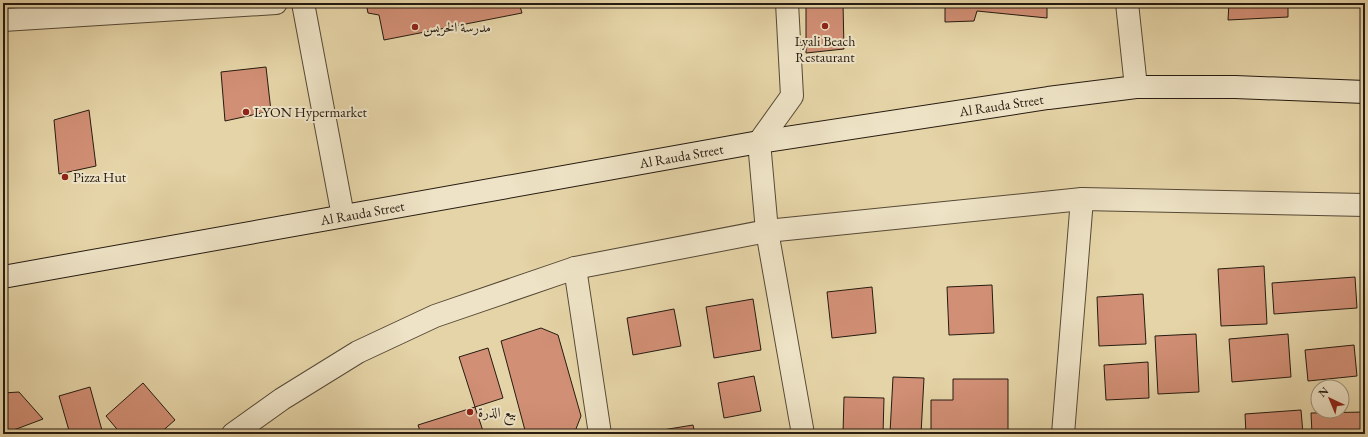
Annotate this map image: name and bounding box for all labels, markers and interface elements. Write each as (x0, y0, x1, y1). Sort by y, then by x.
place label: مدرسة الخريس (423, 18, 491, 37)
marker: Lyali Beach Restaurant (820, 21, 830, 31)
marker: مدرسة الخريس (410, 22, 420, 32)
place label: Lyali Beach Restaurant (795, 32, 855, 66)
street label: Al Rauda Street (957, 90, 1045, 121)
place label: LYON Hypermarket (254, 103, 368, 121)
marker: LYON Hypermarket (241, 107, 251, 117)
street label: Al Rauda Street (637, 139, 725, 172)
place label: Pizza Hut (73, 168, 127, 186)
marker: Pizza Hut (60, 172, 70, 182)
street label: Al Rauda Street (318, 196, 406, 229)
north arrow (1310, 379, 1350, 419)
text: N (1315, 384, 1331, 400)
place label: بيع الذرة (478, 403, 516, 426)
marker: بيع الذرة (465, 407, 475, 417)

